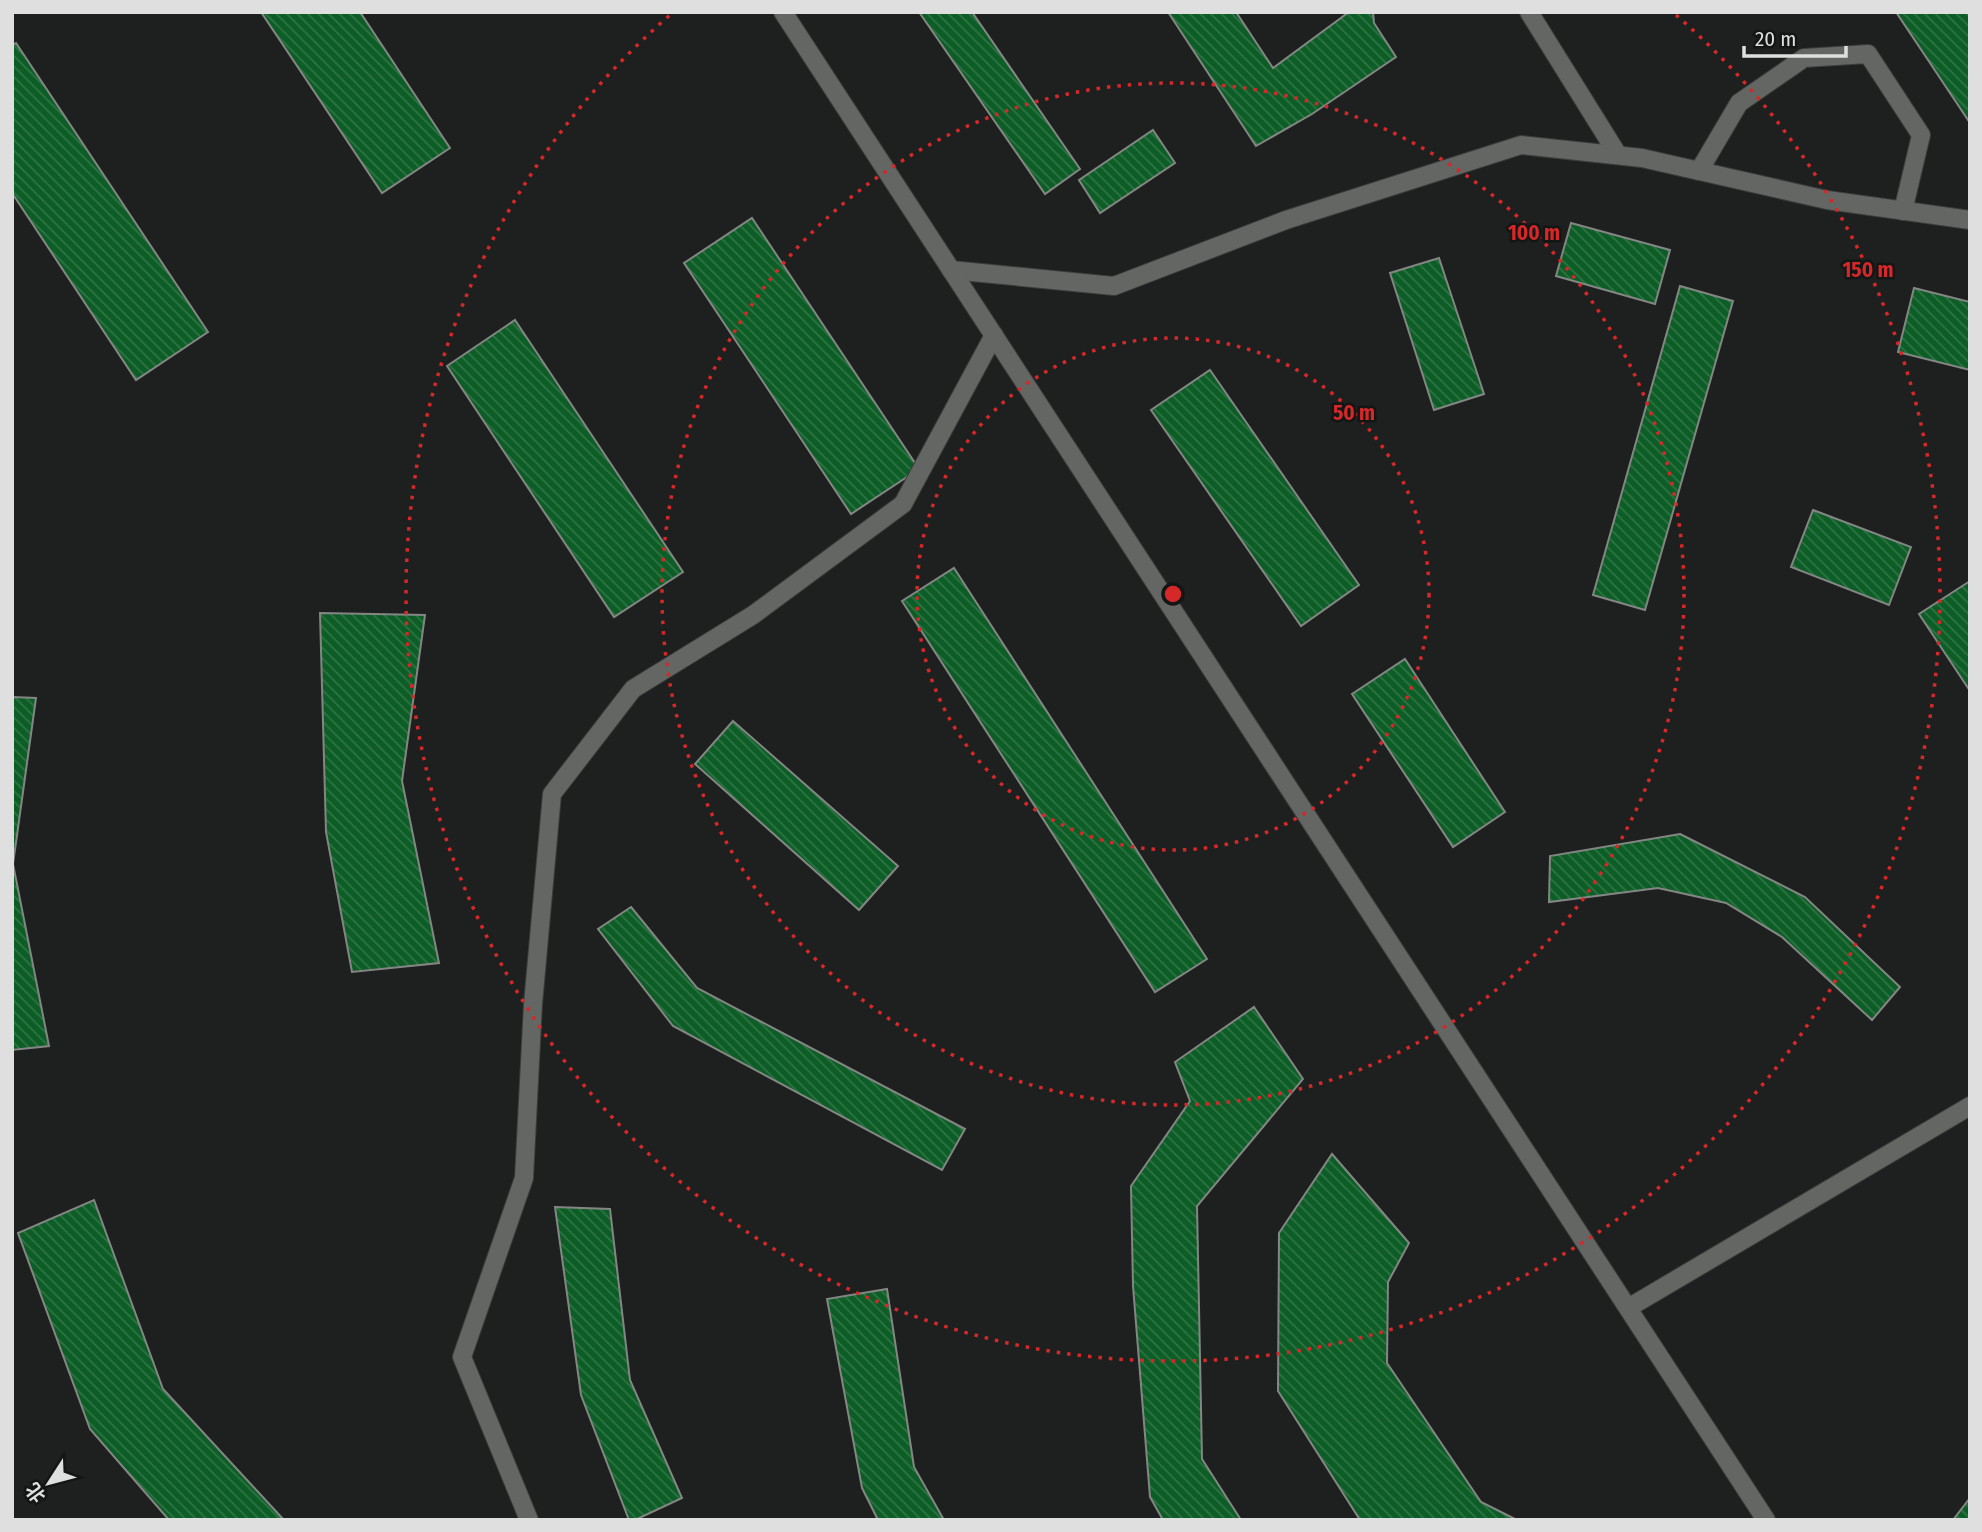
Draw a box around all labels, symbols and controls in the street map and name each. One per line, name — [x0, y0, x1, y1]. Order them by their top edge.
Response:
scale bar — [1744, 14, 1846, 58]
text: 20 m — [1755, 26, 1796, 52]
text: 100 m — [1508, 220, 1560, 246]
text: 150 m — [1842, 257, 1894, 283]
text: 50 m — [1333, 400, 1375, 426]
centre of rings — [1161, 582, 1185, 606]
north arrow — [14, 1448, 84, 1518]
text: 北 — [21, 1478, 51, 1507]

